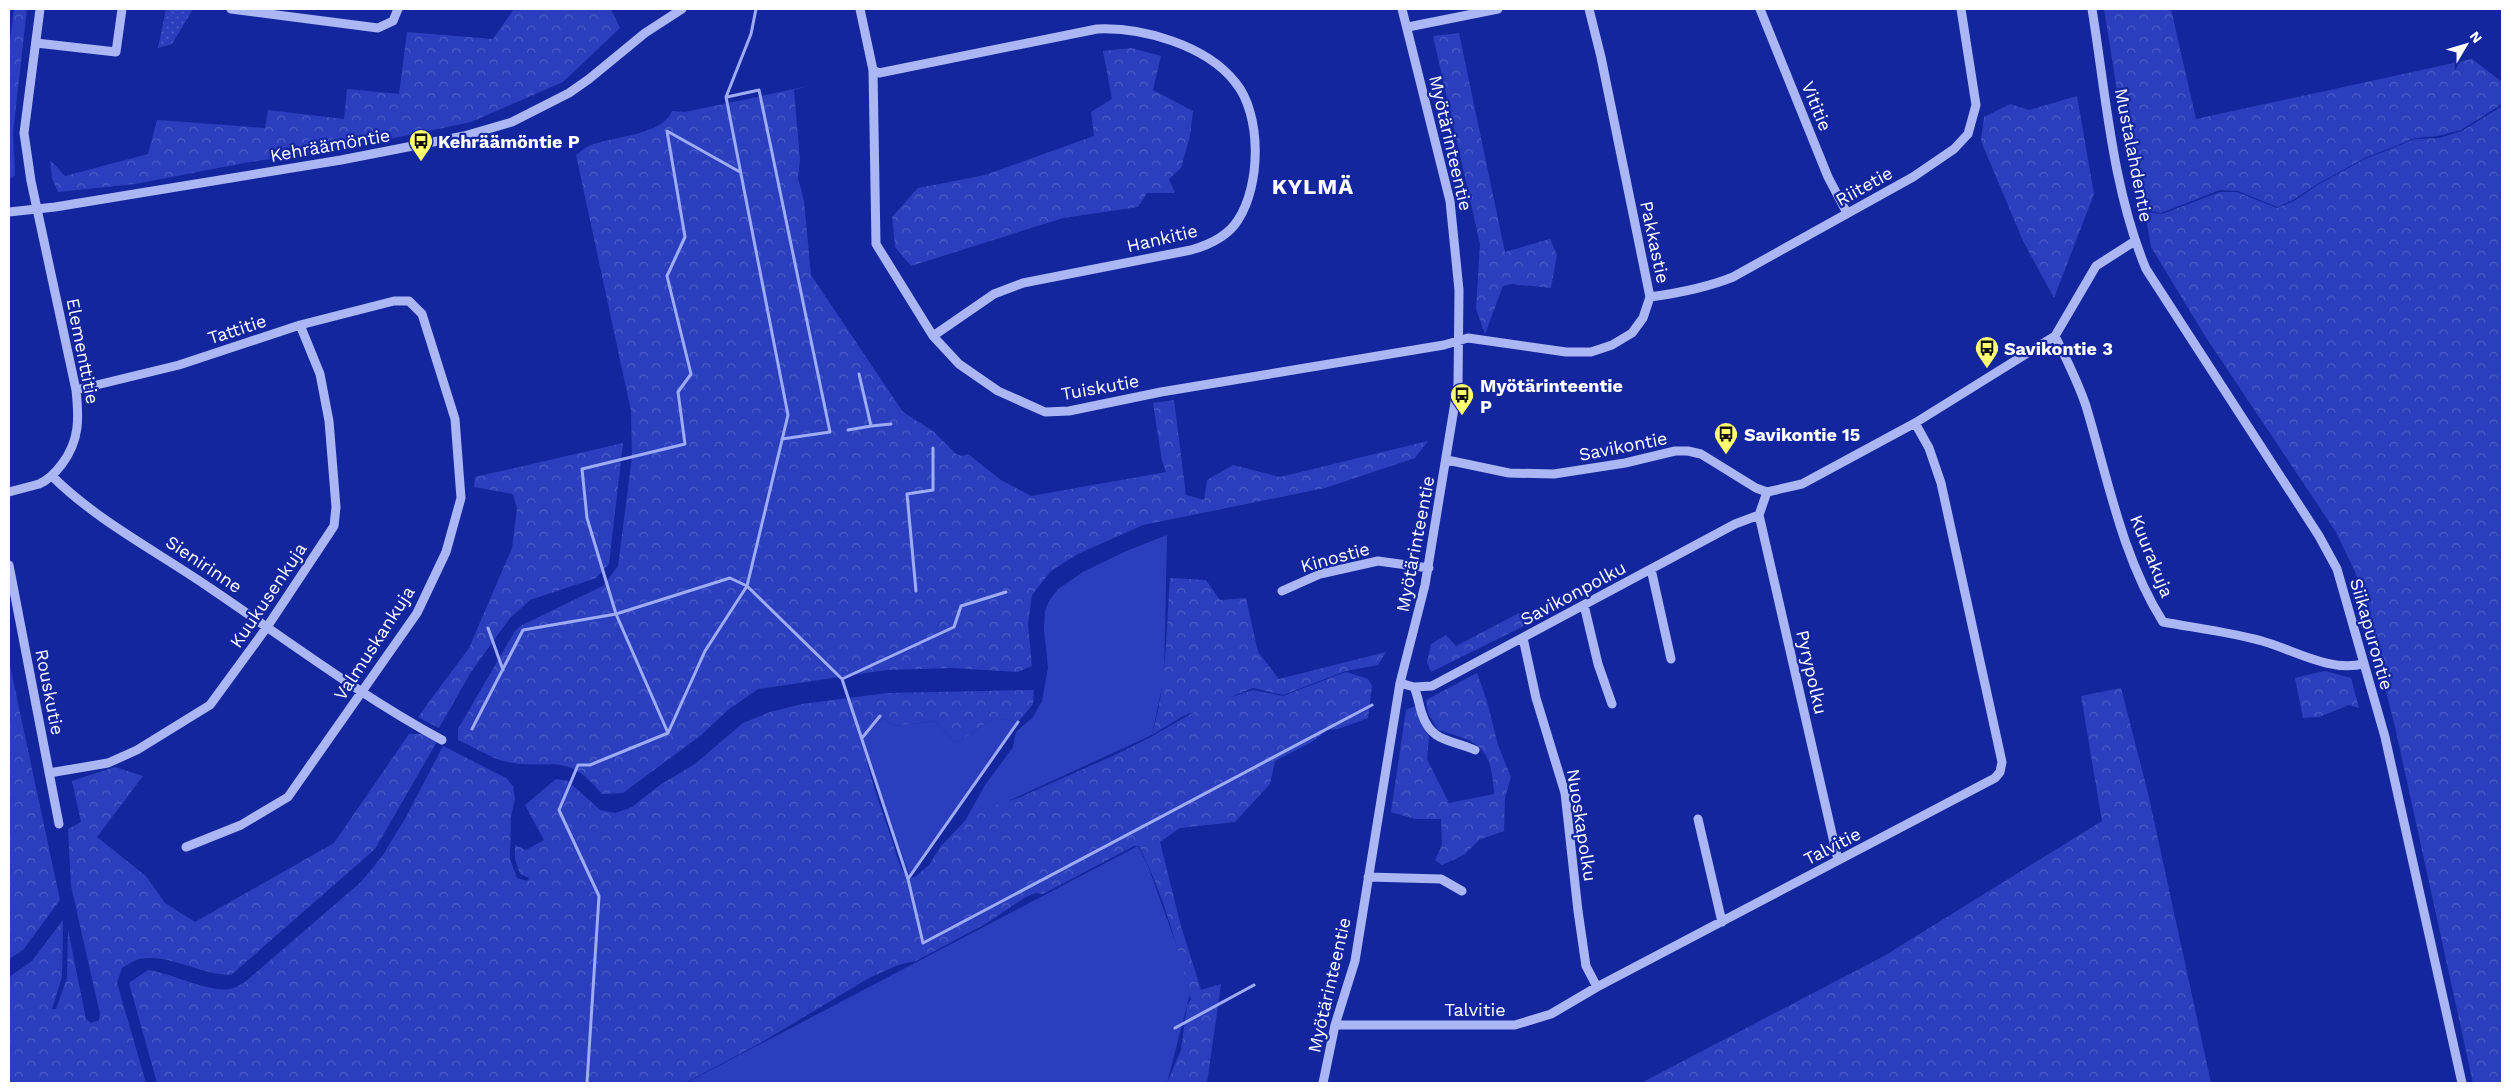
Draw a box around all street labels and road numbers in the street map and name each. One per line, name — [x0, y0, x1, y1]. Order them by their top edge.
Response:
street label: Myötärinteentie — [1425, 73, 1477, 213]
street label: Vititie — [1798, 78, 1836, 134]
street label: Mustalahdentie — [2111, 86, 2157, 224]
street label: Kehräämöntie — [268, 124, 392, 166]
street label: Riitetie — [1832, 162, 1896, 210]
street label: Pakkastie — [1636, 199, 1674, 285]
street label: Hankitie — [1124, 220, 1200, 256]
street label: Elementtitie — [62, 296, 104, 406]
street label: Tattitie — [205, 310, 269, 348]
street label: Tuiskutie — [1059, 370, 1141, 404]
street label: Savikontie — [1577, 427, 1669, 465]
street label: Myötärinteentie — [1392, 474, 1438, 614]
street label: Kuurakuja — [2126, 512, 2178, 600]
street label: Sienirinne — [162, 531, 246, 597]
street label: Kuukusenkuja — [225, 538, 311, 652]
street label: Kinostie — [1298, 538, 1372, 576]
street label: Savikonpolku — [1517, 556, 1629, 630]
street label: Siikapurontie — [2346, 576, 2398, 692]
street label: Valmuskankuja — [329, 582, 419, 704]
street label: Pyrypolku — [1792, 628, 1832, 716]
street label: Rouskutie — [31, 647, 69, 737]
street label: Nuoskapolku — [1563, 767, 1601, 883]
street label: Talvitie — [1800, 823, 1864, 869]
street label: Myötärinteentie — [1303, 915, 1355, 1055]
street label: Talvitie — [1444, 999, 1506, 1020]

